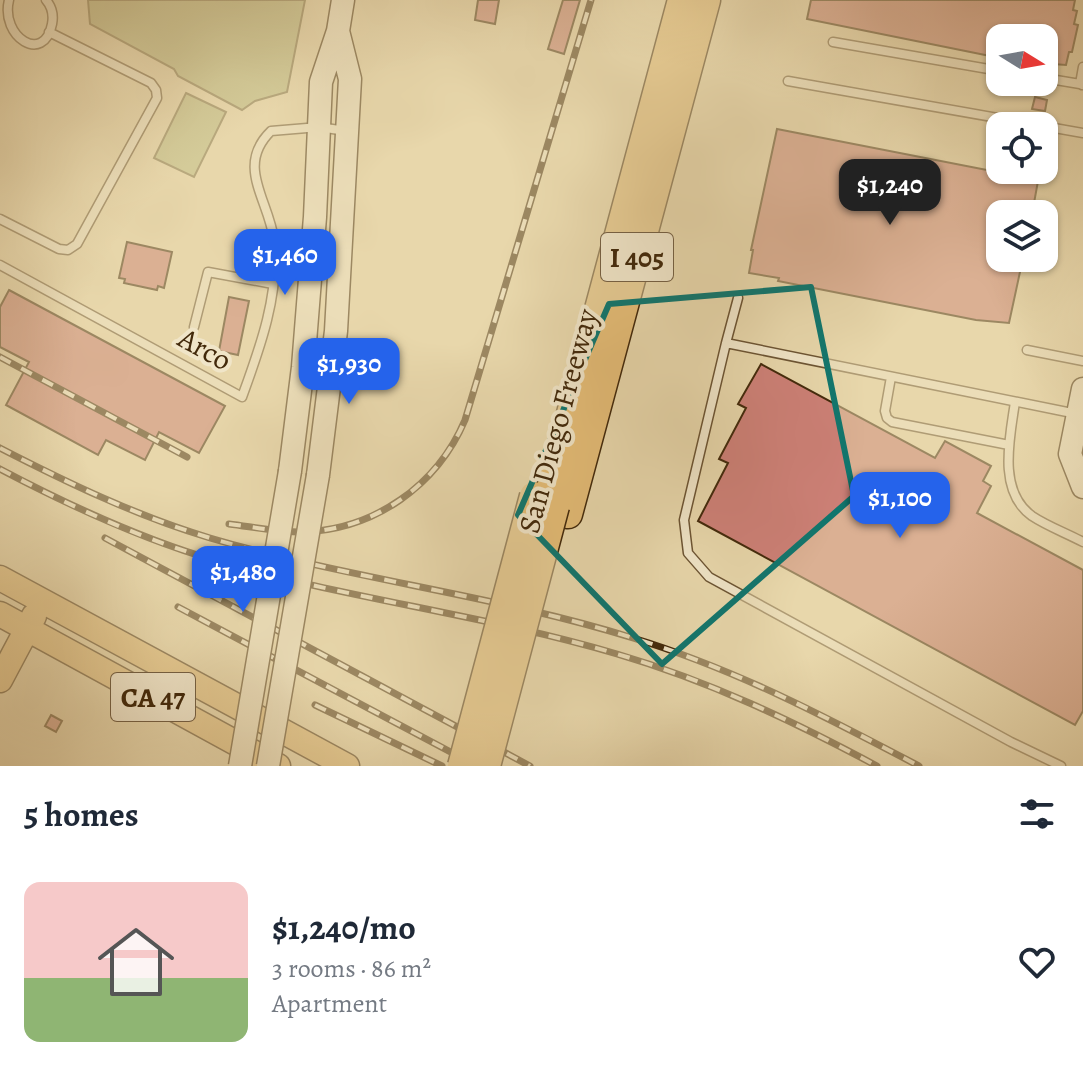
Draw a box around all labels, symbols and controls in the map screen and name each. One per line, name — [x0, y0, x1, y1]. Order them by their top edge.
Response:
north arrow — [986, 24, 1058, 96]
map controls — [986, 24, 1058, 272]
button: locate — [986, 112, 1058, 184]
pin: $1,240 — [825, 159, 955, 227]
text: $1,240 — [857, 167, 923, 202]
button: layers — [986, 200, 1058, 272]
pin: $1,460 — [220, 229, 350, 297]
road number: I 405 — [601, 233, 673, 281]
text: $1,460 — [252, 237, 318, 272]
street label: San Diego Freeway — [509, 304, 607, 538]
street label: Arco — [170, 318, 239, 380]
pin: $1,930 — [284, 338, 414, 406]
text: $1,930 — [317, 346, 381, 381]
pin: $1,100 — [835, 472, 965, 540]
text: $1,100 — [868, 480, 932, 515]
pin: $1,480 — [178, 546, 308, 614]
text: $1,480 — [210, 554, 276, 589]
road number: CA 47 — [111, 673, 195, 721]
text: 5 homes — [24, 791, 139, 838]
icon: filters — [1015, 792, 1059, 836]
text: $1,240/mo — [272, 904, 416, 951]
icon: home — [88, 914, 184, 1010]
icon: heart — [1015, 940, 1059, 984]
text: 3 rooms · 86 m² — [272, 951, 431, 986]
text: Apartment — [272, 986, 387, 1021]

